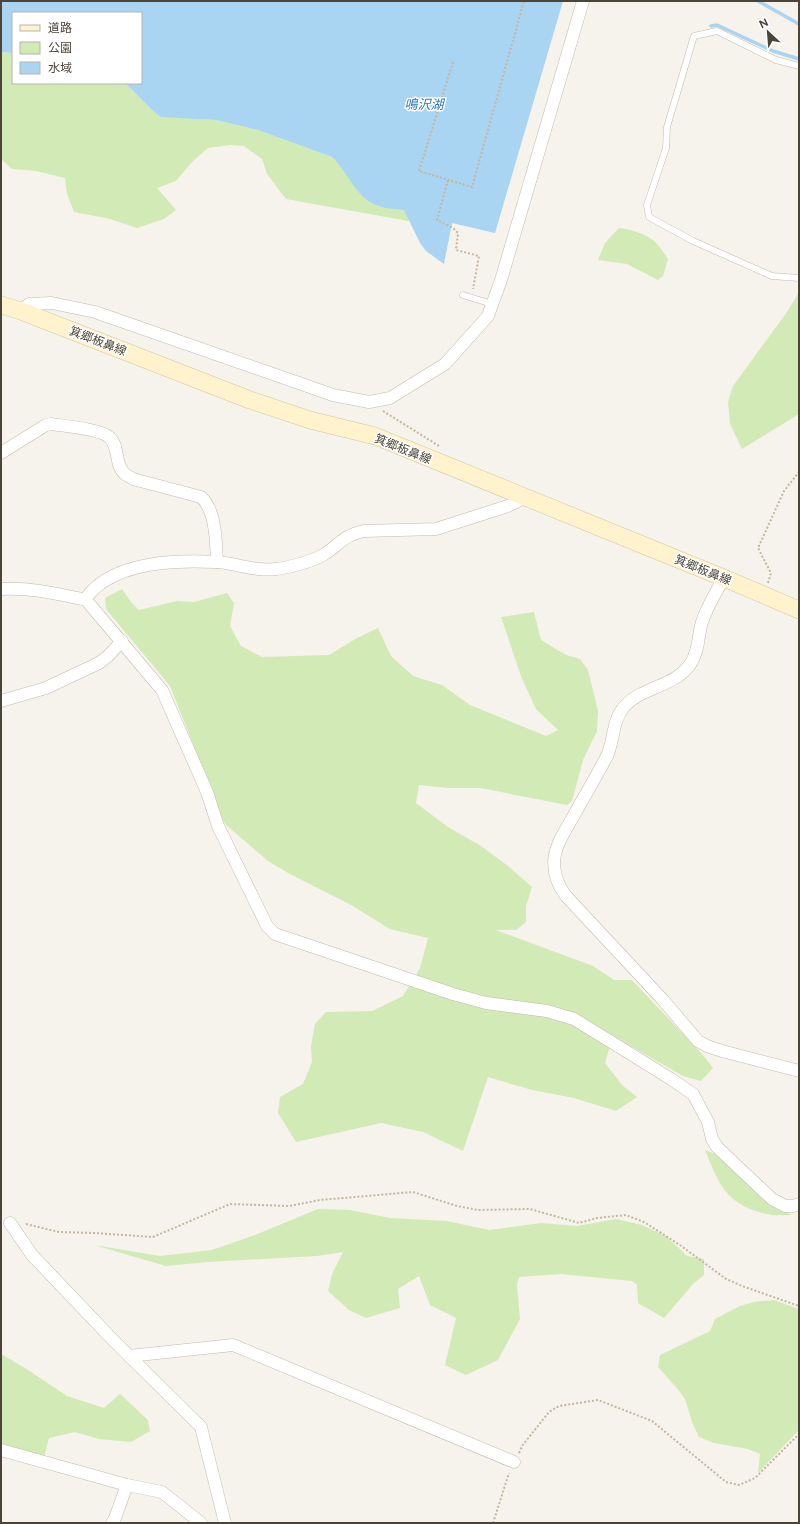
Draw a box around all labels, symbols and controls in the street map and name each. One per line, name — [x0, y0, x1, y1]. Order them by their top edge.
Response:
legend — [12, 12, 142, 84]
north arrow — [748, 12, 788, 52]
text: N — [757, 16, 771, 31]
text: 道路 — [48, 21, 72, 35]
text: 公園 — [48, 41, 72, 55]
text: 水域 — [48, 61, 72, 75]
water label: 鳴沢湖 — [404, 97, 445, 112]
street label: 箕郷板鼻線 — [67, 324, 129, 358]
street label: 箕郷板鼻線 — [373, 431, 433, 467]
street label: 箕郷板鼻線 — [673, 552, 733, 588]

